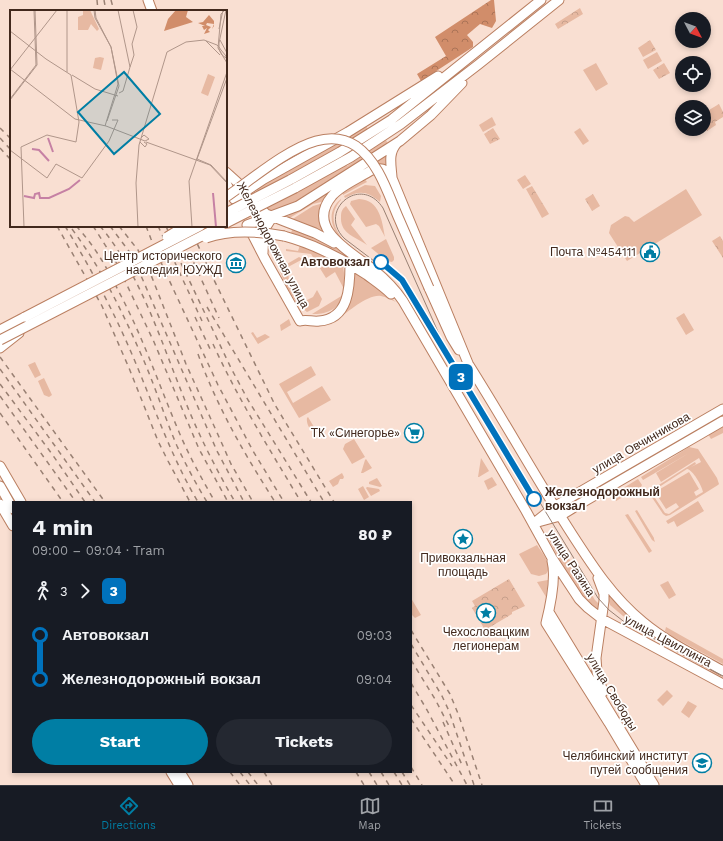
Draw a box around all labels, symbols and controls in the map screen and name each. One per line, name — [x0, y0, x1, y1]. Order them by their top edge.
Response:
inset map — [10, 10, 227, 227]
north arrow — [675, 12, 711, 48]
map controls — [675, 12, 711, 136]
button: locate — [675, 56, 711, 92]
button: layers — [675, 100, 711, 136]
street label: Железнодорожная улица — [234, 179, 312, 311]
public building icon: Почта №454111 — [639, 241, 661, 263]
place label: Почта №454111 — [550, 245, 636, 259]
place label: Центр исторического наследия ЮУЖД — [104, 249, 222, 277]
museum icon: Центр исторического наследия ЮУЖД — [225, 252, 247, 274]
marker: Автовокзал — [373, 254, 389, 270]
place label: Автовокзал — [300, 255, 370, 269]
line badge: 3 — [448, 364, 474, 390]
text: 3 — [457, 369, 465, 385]
street label: улица Овчинникова — [590, 409, 692, 477]
supermarket icon: ТК «Синегорье» — [403, 422, 425, 444]
place label: ТК «Синегорье» — [311, 426, 400, 440]
place label: Железнодорожный вокзал — [544, 485, 660, 513]
marker: Железнодорожный вокзал — [526, 491, 542, 507]
text: 4 min — [32, 515, 93, 540]
text: 80 ₽ — [358, 526, 392, 544]
street label: улица Разина — [544, 527, 598, 599]
place icon: Привокзальная площадь — [452, 528, 474, 550]
text: 09:00 – 09:04 · Tram — [32, 543, 165, 558]
place label: Привокзальная площадь — [420, 551, 506, 579]
icon: walk — [32, 580, 54, 602]
icon: forward — [74, 580, 96, 602]
text: 3 — [110, 583, 118, 599]
text: 3 — [60, 584, 68, 599]
place icon: Чехословацким легионерам — [475, 602, 497, 624]
street label: улица Цвиллинга — [622, 612, 714, 670]
place label: Чехословацким легионерам — [443, 625, 529, 653]
text: Автовокзал — [62, 626, 149, 644]
text: 09:03 — [357, 628, 392, 643]
street label: улица Свободы — [583, 651, 641, 733]
text: Железнодорожный вокзал — [62, 670, 261, 688]
text: 09:04 — [356, 672, 392, 687]
button: Start — [32, 719, 208, 765]
button: Tickets — [216, 719, 392, 765]
place label: Челябинский институт путей сообщения — [563, 749, 688, 777]
school or university icon: Челябинский институт путей сообщения — [691, 752, 713, 774]
tab: Directions — [101, 795, 156, 832]
tab: Map — [358, 795, 381, 832]
tab: Tickets — [583, 795, 622, 832]

